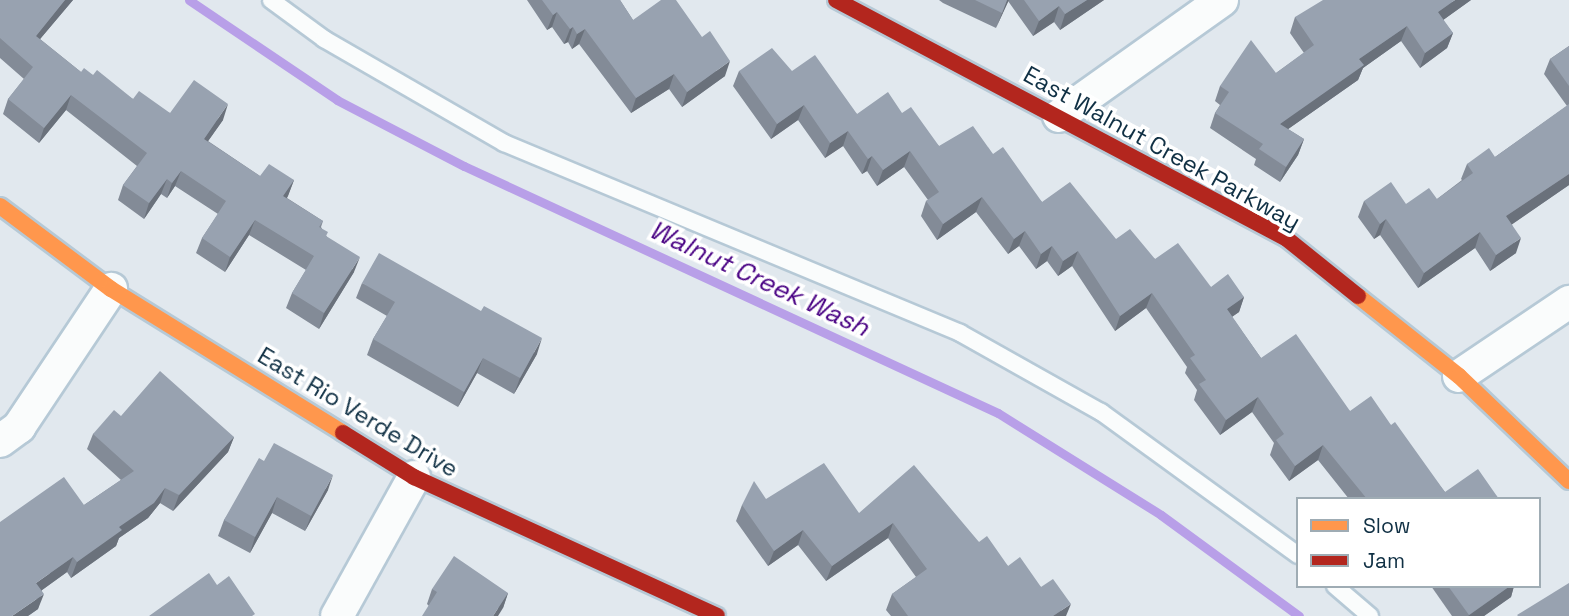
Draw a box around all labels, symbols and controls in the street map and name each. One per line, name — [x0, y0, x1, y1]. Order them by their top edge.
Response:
street label: East Walnut Creek Parkway — [1018, 60, 1306, 236]
water label: Walnut Creek Wash — [644, 214, 874, 344]
street label: East Rio Verde Drive — [252, 341, 464, 483]
legend — [1296, 497, 1541, 588]
text: Slow — [1363, 512, 1411, 539]
text: Jam — [1363, 547, 1405, 574]

